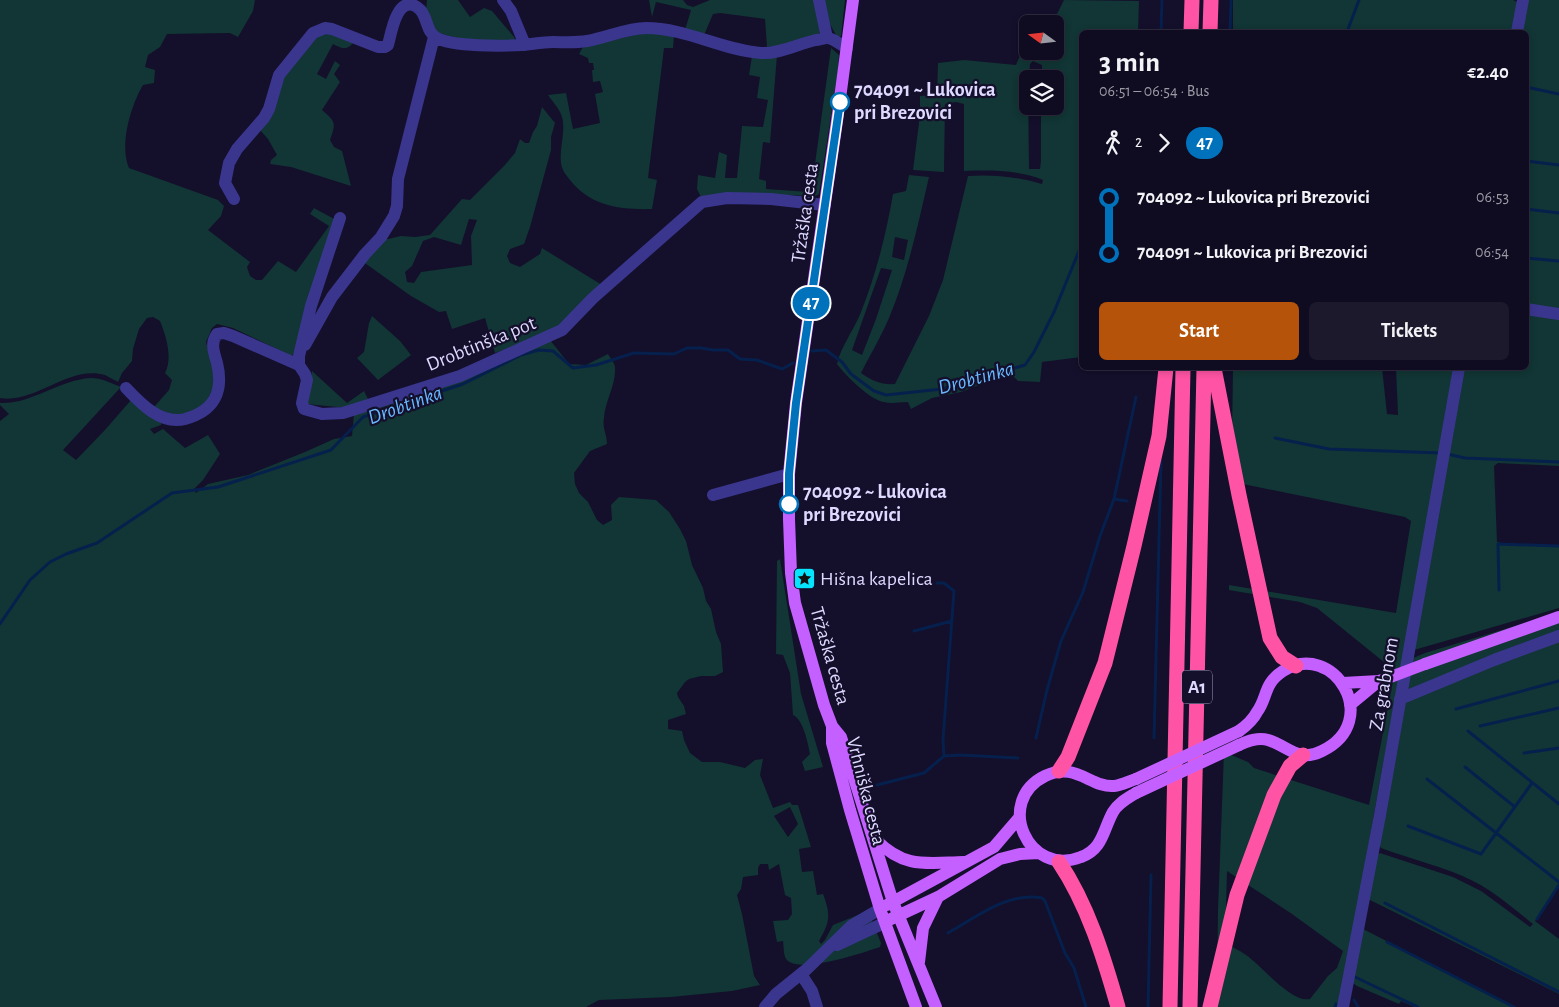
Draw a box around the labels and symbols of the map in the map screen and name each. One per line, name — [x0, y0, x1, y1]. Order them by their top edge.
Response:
north arrow — [1019, 15, 1064, 60]
place label: 704091 ~ Lukovica pri Brezovici — [854, 80, 996, 123]
marker: 704091 ~ Lukovica pri Brezovici — [830, 92, 850, 112]
street label: Tržaška cesta — [788, 162, 822, 264]
line badge: 47 — [788, 287, 834, 319]
street label: Drobtinška pot — [423, 313, 539, 375]
water label: Drobtinka — [936, 358, 1016, 398]
water label: Drobtinka — [365, 382, 445, 428]
place label: 704092 ~ Lukovica pri Brezovici — [803, 482, 947, 525]
marker: 704092 ~ Lukovica pri Brezovici — [779, 494, 799, 514]
place icon: Hišna kapelica — [792, 567, 816, 591]
place label: Hišna kapelica — [820, 569, 933, 589]
street label: Tržaška cesta — [806, 605, 854, 707]
street label: Za grabnom — [1366, 636, 1402, 732]
road number: A1 — [1182, 670, 1212, 704]
street label: Vrhniška cesta — [843, 735, 889, 847]

